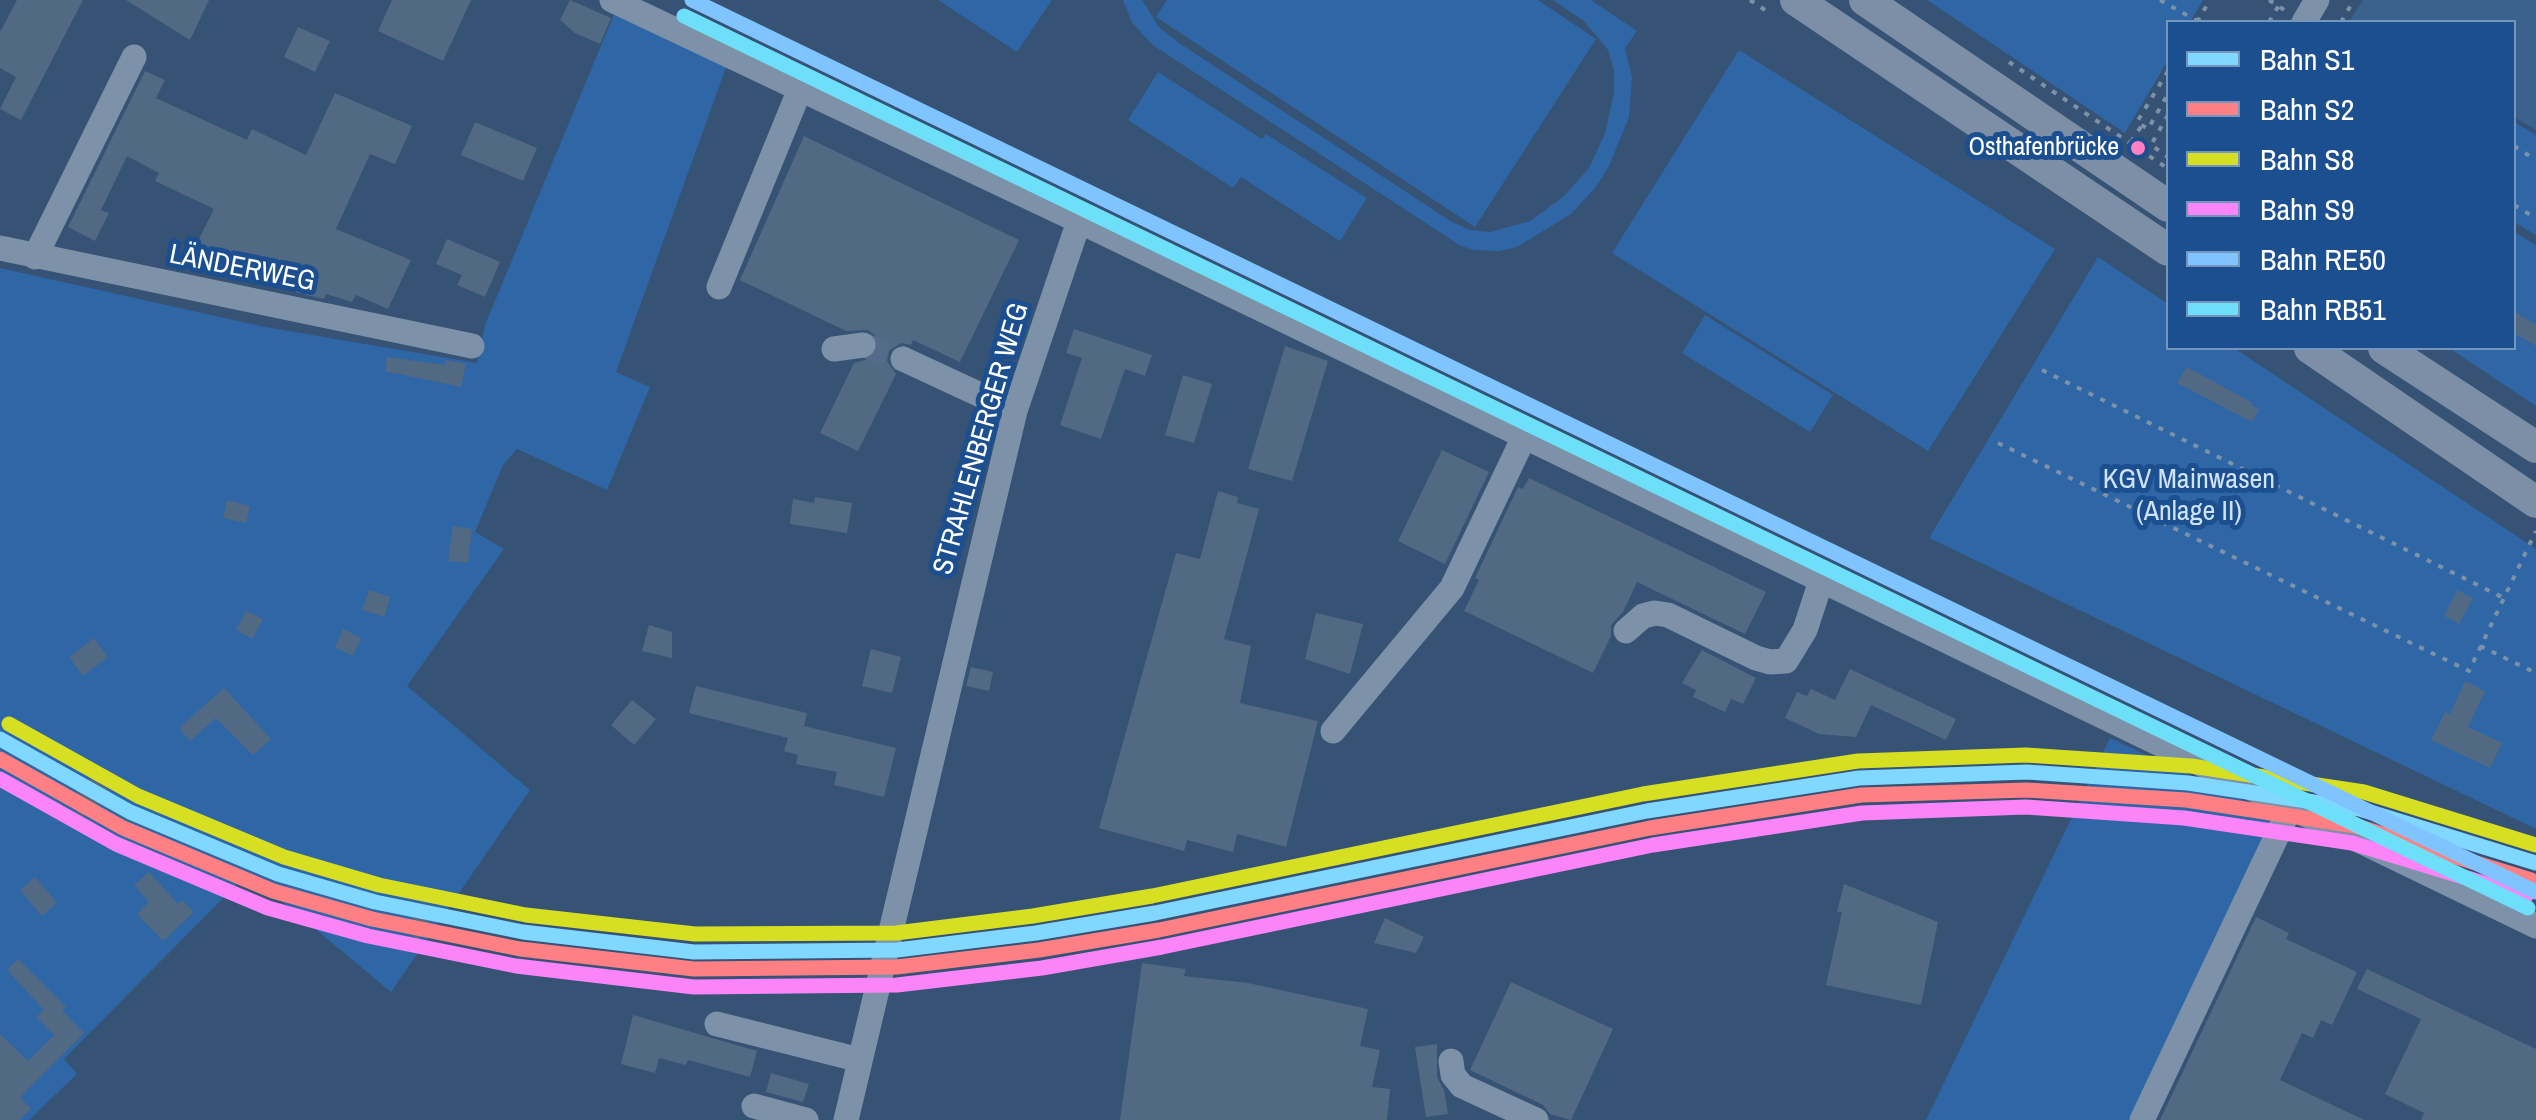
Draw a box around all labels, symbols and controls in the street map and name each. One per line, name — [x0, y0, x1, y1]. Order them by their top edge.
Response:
legend — [2166, 20, 2516, 350]
text: Bahn S1 — [2260, 39, 2354, 79]
text: Bahn S2 — [2260, 89, 2354, 129]
place label: Osthafenbrücke — [1968, 132, 2119, 164]
marker: Osthafenbrücke — [2128, 138, 2148, 158]
text: Bahn S8 — [2260, 139, 2354, 179]
text: Bahn S9 — [2260, 189, 2354, 229]
street label: LÄNDERWEG — [166, 238, 318, 300]
text: Bahn RE50 — [2260, 239, 2386, 279]
text: Bahn RB51 — [2260, 289, 2386, 329]
street label: STRAHLENBERGER WEG — [927, 299, 1037, 579]
park label: KGV Mainwasen (Anlage II) — [2103, 463, 2275, 529]

